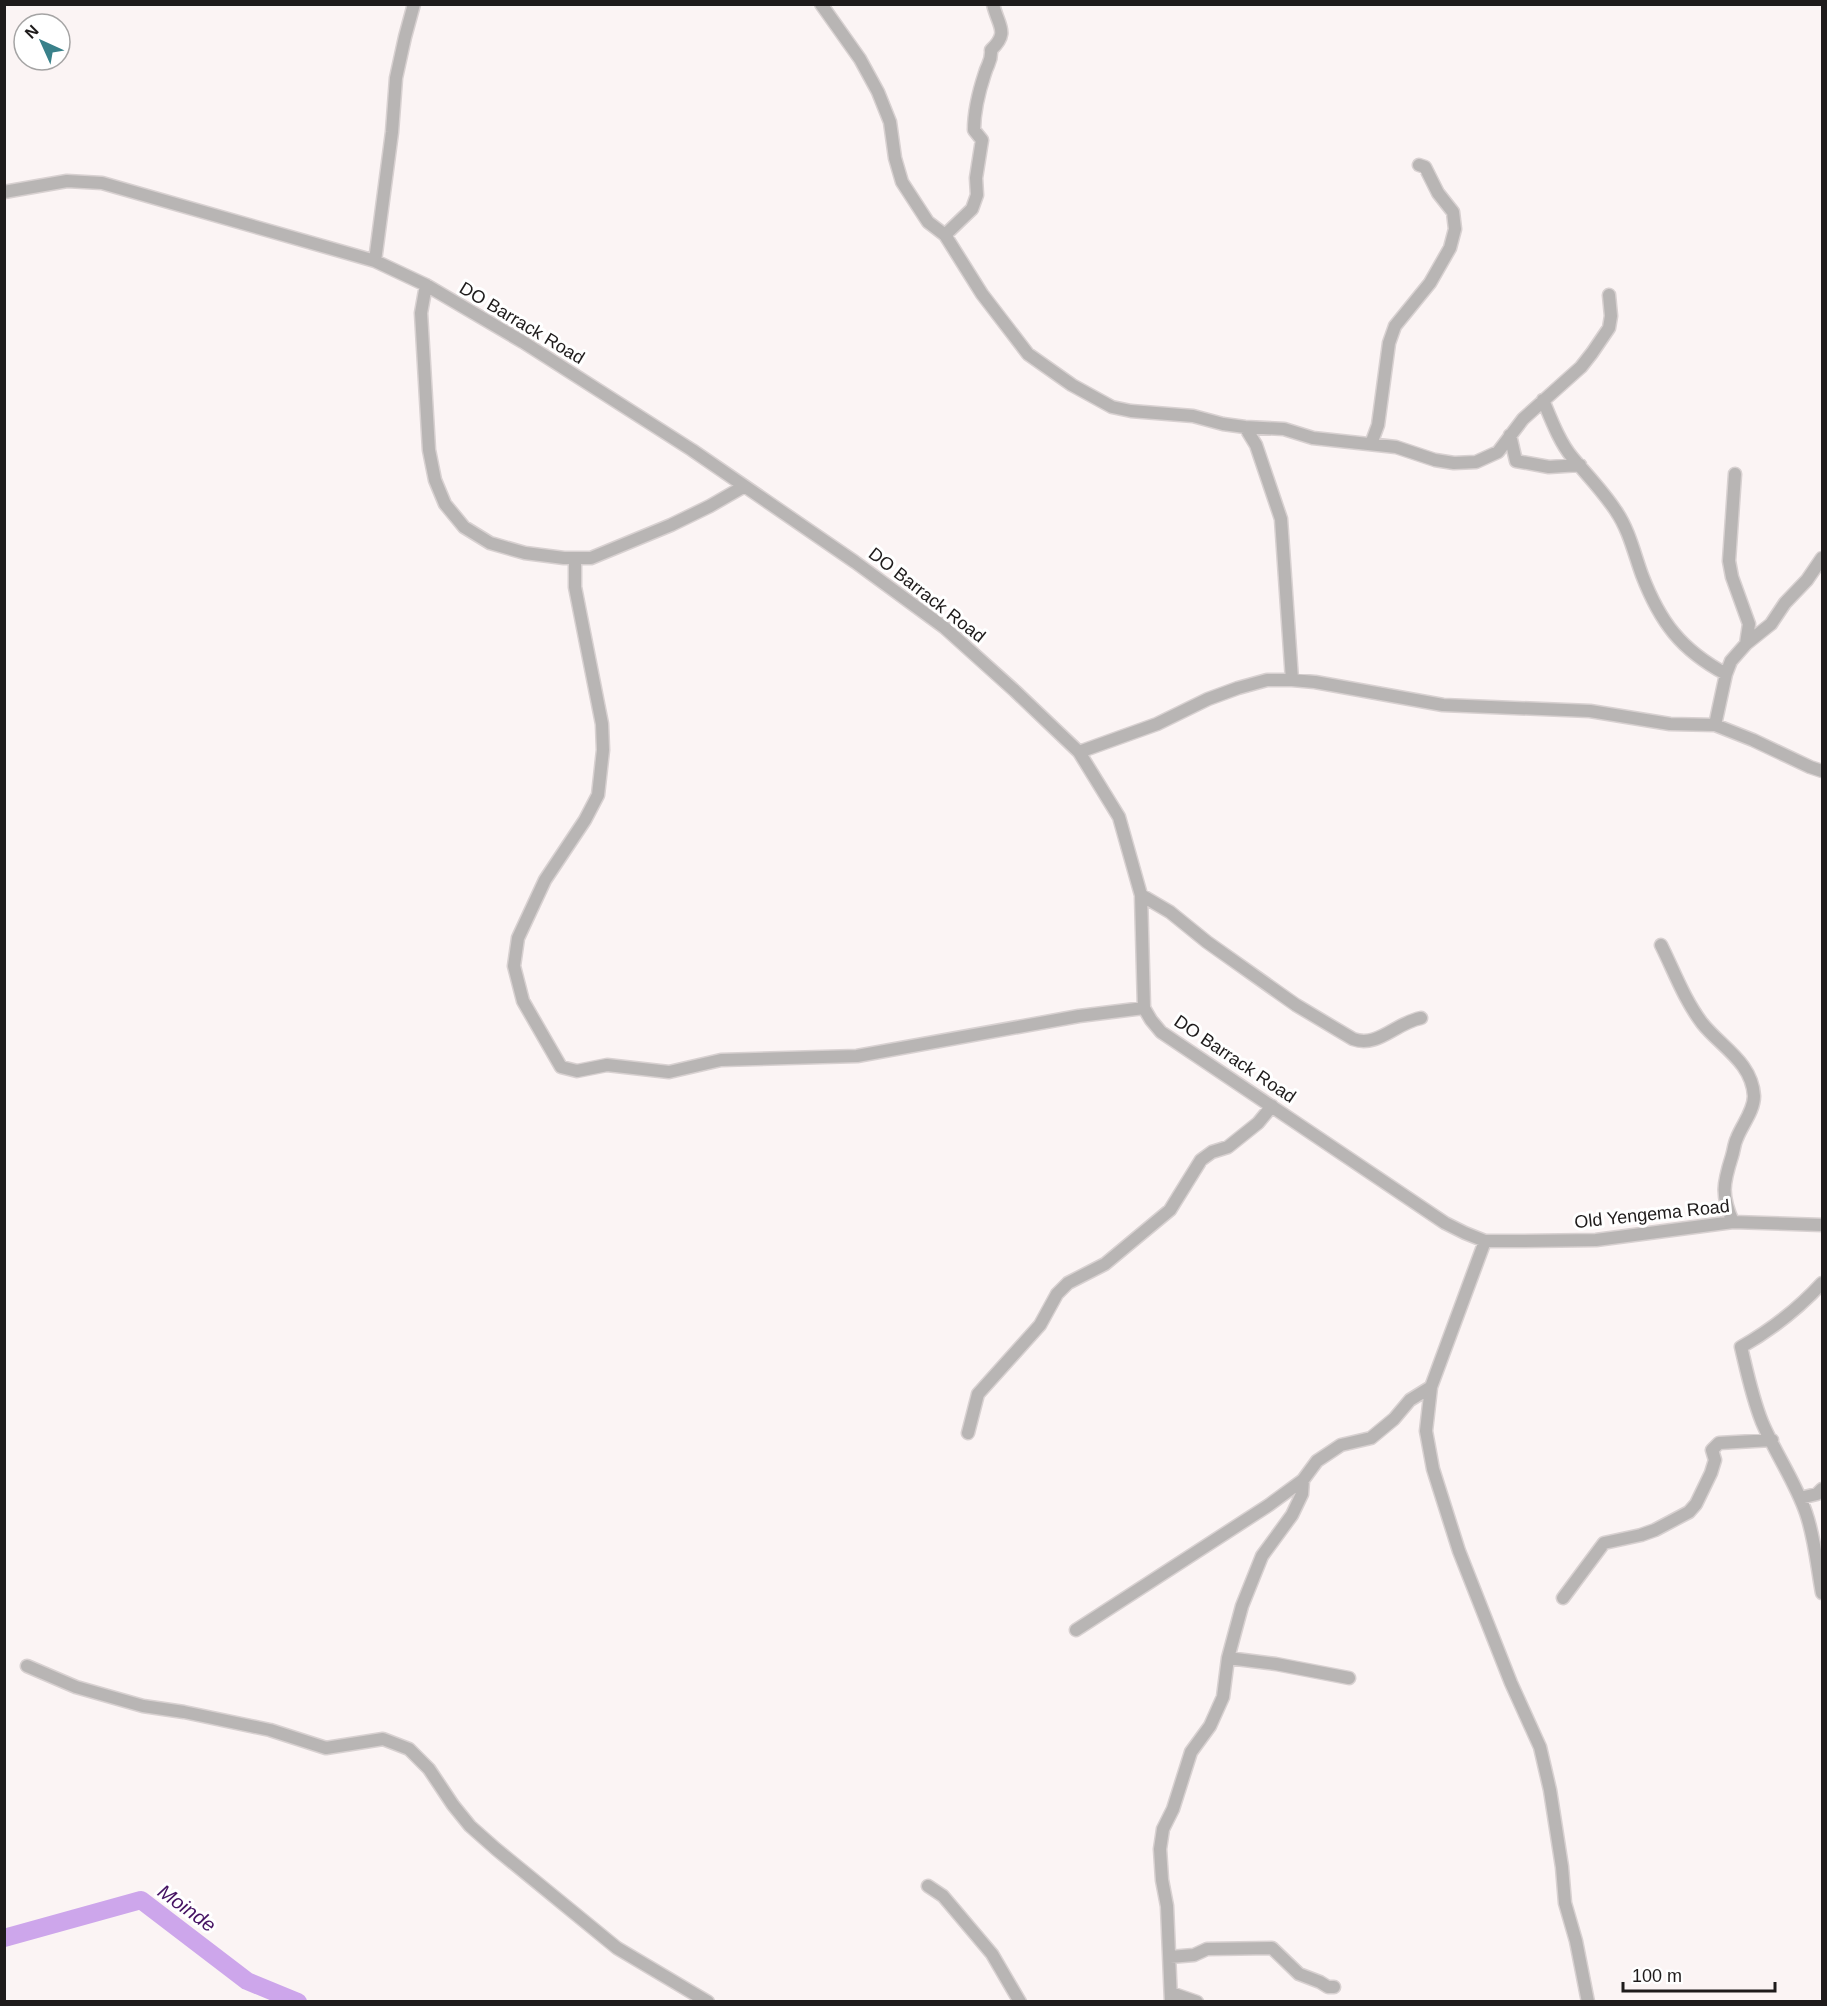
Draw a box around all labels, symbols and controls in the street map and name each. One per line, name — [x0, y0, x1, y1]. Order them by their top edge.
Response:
north arrow — [12, 12, 72, 72]
text: N — [22, 22, 42, 42]
street label: DO Barrack Road — [456, 278, 588, 368]
street label: DO Barrack Road — [865, 543, 989, 647]
street label: DO Barrack Road — [1171, 1011, 1299, 1107]
street label: Old Yengema Road — [1573, 1196, 1731, 1232]
water label: Moinde — [154, 1880, 220, 1936]
scale bar — [1623, 1955, 1774, 1993]
text: 100 m — [1632, 1966, 1682, 1986]

